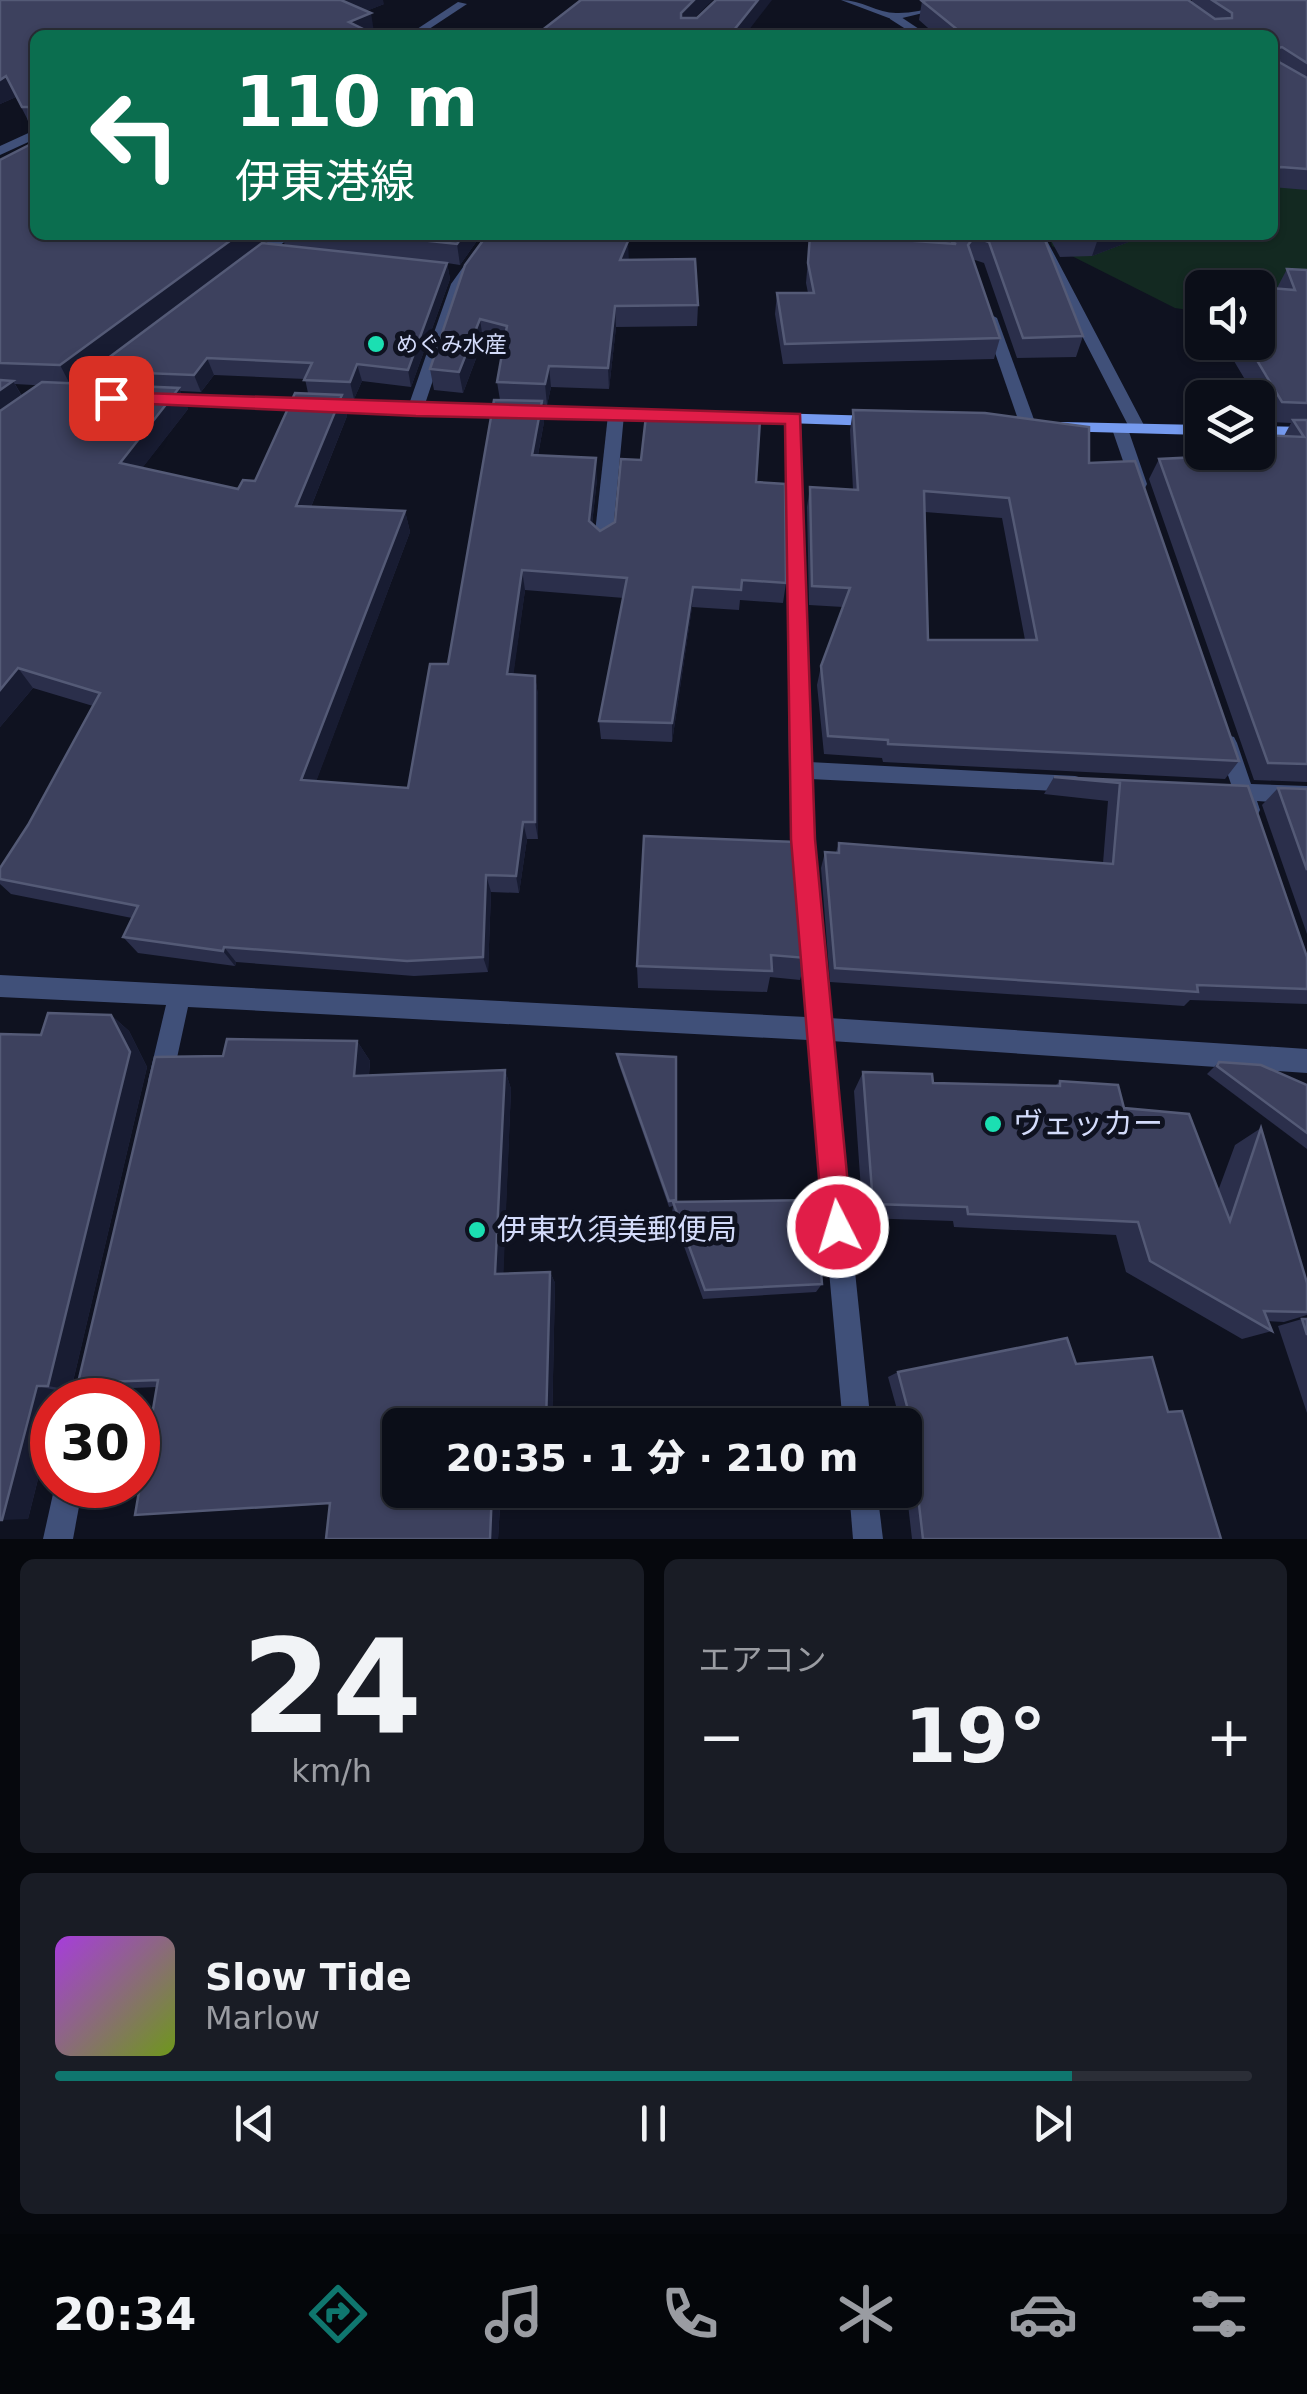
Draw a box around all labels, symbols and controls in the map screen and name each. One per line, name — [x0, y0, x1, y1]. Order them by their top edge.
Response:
text: 110 m — [235, 61, 478, 143]
icon: left — [70, 70, 200, 200]
text: 伊東港線 — [235, 155, 415, 208]
map controls — [1185, 270, 1275, 470]
button: sound — [1185, 270, 1275, 360]
place label: めぐみ水産 — [396, 332, 507, 357]
marker: めぐみ水産 — [365, 333, 387, 355]
pin — [69, 356, 154, 441]
icon: arrive — [84, 371, 139, 426]
button: layers — [1185, 380, 1275, 470]
place label: ヴェッカー — [1013, 1106, 1163, 1141]
marker: ヴェッカー — [982, 1113, 1004, 1135]
position arrow — [786, 1175, 890, 1279]
place label: 伊東玖須美郵便局 — [497, 1212, 737, 1247]
marker: 伊東玖須美郵便局 — [466, 1219, 488, 1241]
speed limit sign: 30 — [30, 1378, 160, 1508]
text: 20:35 · 1 分 · 210 m — [446, 1436, 858, 1480]
text: 24 — [241, 1611, 422, 1763]
text: エアコン — [699, 1641, 827, 1679]
text: 19° — [904, 1692, 1046, 1780]
text: − — [699, 1705, 745, 1769]
text: + — [1206, 1705, 1252, 1769]
text: km/h — [291, 1752, 372, 1790]
text: Slow Tide — [205, 1955, 412, 1999]
text: Marlow — [205, 1999, 320, 2037]
icon: previous — [227, 2096, 282, 2151]
icon: pause — [626, 2096, 681, 2151]
icon: next — [1025, 2096, 1080, 2151]
icon: directions — [303, 2279, 373, 2349]
icon: music — [479, 2279, 549, 2349]
icon: phone — [655, 2279, 725, 2349]
icon: climate — [831, 2279, 901, 2349]
icon: car — [1008, 2279, 1078, 2349]
icon: filters — [1184, 2279, 1254, 2349]
text: 20:34 — [53, 2288, 196, 2341]

